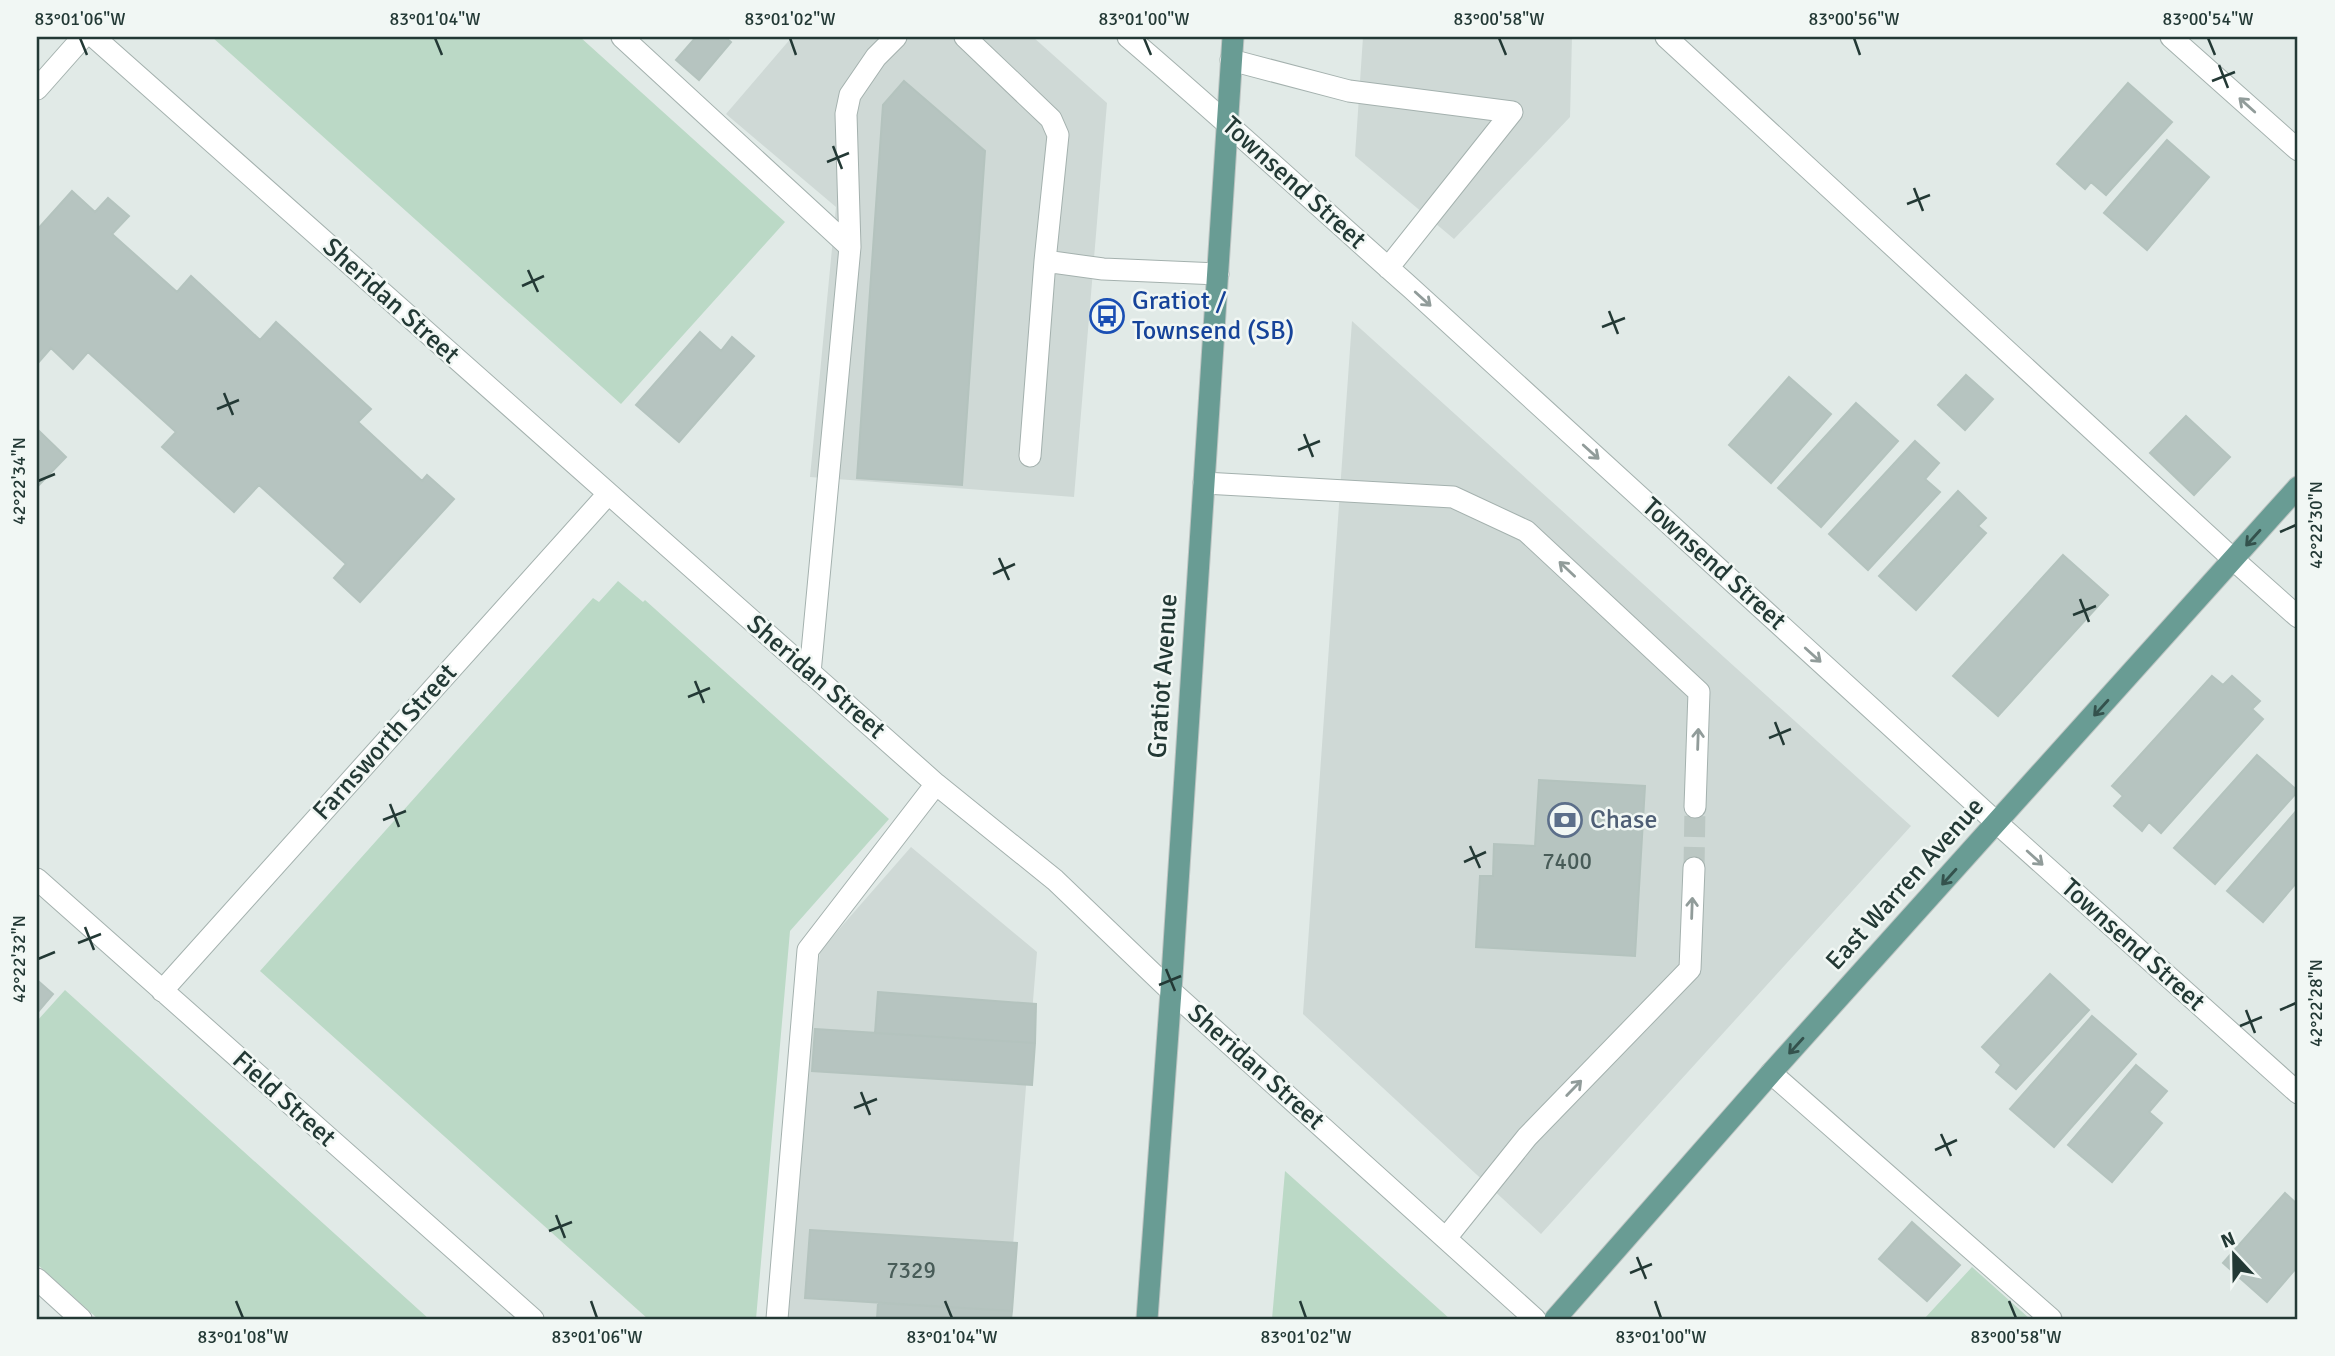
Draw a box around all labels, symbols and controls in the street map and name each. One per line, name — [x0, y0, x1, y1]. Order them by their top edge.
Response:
text: 83°01'06"W — [35, 8, 125, 30]
text: 83°01'04"W — [390, 8, 480, 30]
text: 83°01'02"W — [745, 8, 835, 30]
text: 83°01'00"W — [1099, 8, 1189, 30]
text: 83°00'58"W — [1454, 8, 1544, 30]
text: 83°00'56"W — [1809, 8, 1899, 30]
text: 83°00'54"W — [2163, 8, 2253, 30]
one-way arrow — [2238, 97, 2256, 113]
street label: Townsend Street — [1215, 110, 1373, 256]
street label: Sheridan Street — [316, 231, 466, 371]
place label: Gratiot / Townsend (SB) — [1132, 285, 1294, 347]
one-way arrow — [1414, 290, 1431, 307]
bus stop icon: Gratiot / Townsend (SB) — [1088, 297, 1126, 335]
text: 42°22'34"N — [8, 437, 30, 525]
one-way arrow — [1582, 444, 1600, 460]
text: 42°22'30"N — [2305, 481, 2327, 569]
street label: Townsend Street — [1635, 491, 1793, 637]
one-way arrow — [2245, 529, 2261, 547]
one-way arrow — [1559, 560, 1576, 577]
street label: Gratiot Avenue — [1141, 593, 1185, 759]
street label: Sheridan Street — [740, 608, 892, 746]
one-way arrow — [1804, 646, 1821, 663]
street label: Farnsworth Street — [306, 657, 464, 827]
one-way arrow — [2093, 699, 2109, 717]
one-way arrow — [1691, 727, 1704, 750]
street label: East Warren Avenue — [1819, 791, 1991, 977]
bank icon: Chase — [1546, 801, 1584, 839]
place label: Chase — [1590, 804, 1657, 836]
house number: 7400 — [1542, 847, 1592, 876]
one-way arrow — [2026, 849, 2044, 865]
one-way arrow — [1941, 868, 1957, 886]
street label: Townsend Street — [2054, 872, 2212, 1018]
one-way arrow — [1686, 896, 1699, 919]
text: 42°22'32"N — [8, 915, 30, 1003]
text: 42°22'28"N — [2305, 959, 2327, 1047]
street label: Sheridan Street — [1181, 997, 1331, 1137]
one-way arrow — [1788, 1036, 1804, 1054]
street label: Field Street — [226, 1044, 342, 1154]
one-way arrow — [1566, 1080, 1583, 1097]
north arrow — [2198, 1220, 2268, 1290]
text: N — [2217, 1227, 2239, 1254]
house number: 7329 — [886, 1256, 936, 1285]
text: 83°01'08"W — [198, 1326, 288, 1348]
text: 83°01'06"W — [552, 1326, 642, 1348]
text: 83°01'04"W — [907, 1326, 997, 1348]
text: 83°01'02"W — [1261, 1326, 1351, 1348]
text: 83°01'00"W — [1616, 1326, 1706, 1348]
text: 83°00'58"W — [1971, 1326, 2061, 1348]

